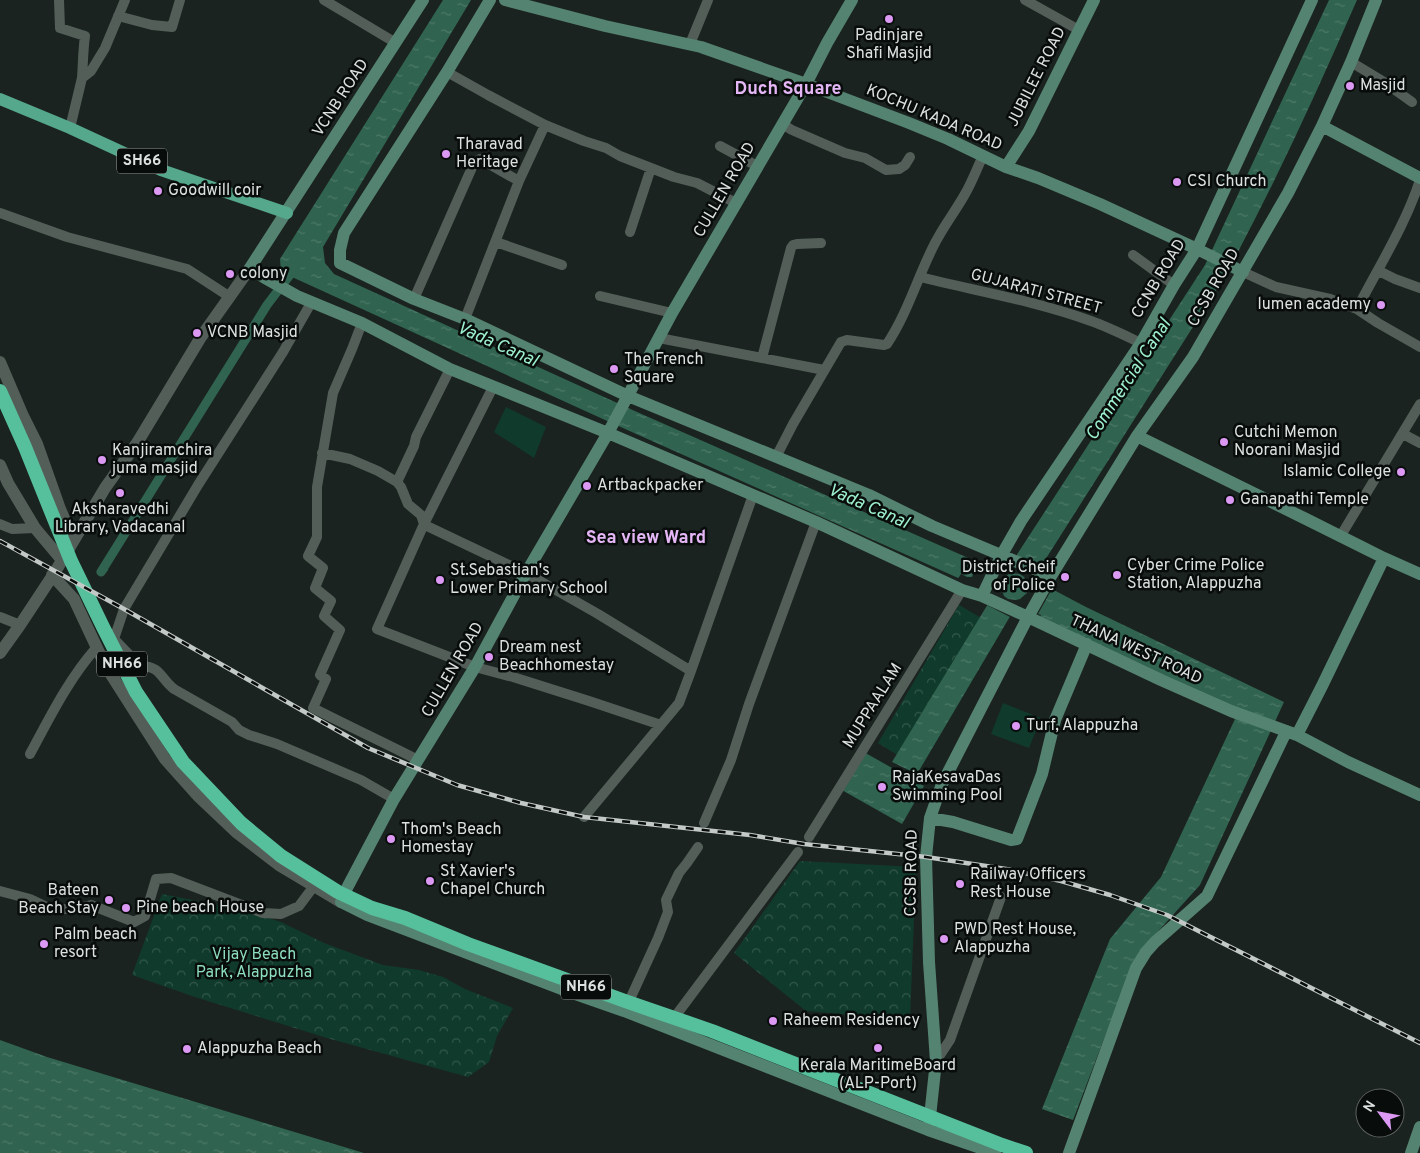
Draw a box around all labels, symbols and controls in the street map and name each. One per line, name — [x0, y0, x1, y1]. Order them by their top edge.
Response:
marker: Padinjare Shafi Masjid — [883, 13, 895, 25]
street label: JUBILEE ROAD — [1003, 24, 1071, 130]
place label: Padinjare Shafi Masjid — [846, 26, 932, 64]
street label: VCNB ROAD — [309, 55, 373, 141]
place label: Masjid — [1360, 76, 1405, 96]
district label: Duch Square — [734, 78, 842, 101]
street label: KOCHU KADA ROAD — [863, 80, 1005, 156]
marker: Masjid — [1344, 80, 1356, 92]
place label: Tharavad Heritage — [456, 135, 523, 173]
street label: CULLEN ROAD — [690, 139, 760, 241]
road number: SH66 — [117, 148, 167, 174]
marker: Tharavad Heritage — [440, 148, 452, 160]
place label: CSI Church — [1187, 172, 1266, 192]
marker: CSI Church — [1171, 176, 1183, 188]
place label: Goodwill coir — [168, 181, 261, 201]
marker: Goodwill coir — [152, 185, 164, 197]
street label: CCNB ROAD — [1128, 236, 1190, 322]
street label: CCSB ROAD — [1183, 245, 1245, 331]
place label: colony — [240, 264, 288, 284]
street label: GUJARATI STREET — [968, 265, 1104, 319]
marker: colony — [224, 268, 236, 280]
place label: lumen academy — [1257, 295, 1371, 315]
marker: lumen academy — [1375, 299, 1387, 311]
water label: Commercial Canal — [1081, 314, 1178, 445]
water label: Vada Canal — [453, 317, 542, 374]
place label: VCNB Masjid — [207, 323, 298, 343]
marker: VCNB Masjid — [191, 327, 203, 339]
place label: The French Square — [624, 350, 704, 388]
marker: The French Square — [608, 363, 620, 375]
place label: Cutchi Memon Noorani Masjid — [1234, 423, 1340, 461]
marker: Cutchi Memon Noorani Masjid — [1218, 436, 1230, 448]
place label: Kanjiramchira juma masjid — [111, 441, 212, 479]
marker: Kanjiramchira juma masjid — [96, 454, 108, 466]
place label: Islamic College — [1283, 462, 1391, 482]
marker: Islamic College — [1395, 466, 1407, 478]
place label: Artbackpacker — [597, 476, 703, 496]
water label: Vada Canal — [824, 479, 913, 536]
marker: Artbackpacker — [581, 480, 593, 492]
marker: Aksharavedhi Library, Vadacanal — [114, 487, 126, 499]
place label: Ganapathi Temple — [1240, 490, 1369, 510]
marker: Ganapathi Temple — [1224, 494, 1236, 506]
place label: Aksharavedhi Library, Vadacanal — [55, 500, 185, 538]
district label: Sea view Ward — [586, 527, 706, 550]
place label: Cyber Crime Police Station, Alappuzha — [1127, 556, 1264, 594]
place label: District Cheif of Police — [962, 558, 1056, 596]
place label: St.Sebastian's Lower Primary School — [450, 561, 608, 599]
marker: Cyber Crime Police Station, Alappuzha — [1111, 569, 1123, 581]
marker: District Cheif of Police — [1059, 571, 1071, 583]
marker: St.Sebastian's Lower Primary School — [434, 574, 446, 586]
street label: THANA WEST ROAD — [1067, 611, 1205, 689]
street label: CULLEN ROAD — [418, 619, 488, 721]
place label: Dream nest Beachhomestay — [499, 638, 614, 676]
marker: Dream nest Beachhomestay — [483, 651, 495, 663]
road number: NH66 — [97, 652, 147, 676]
street label: MUPPAALAM — [839, 660, 907, 752]
place label: Turf, Alappuzha — [1026, 716, 1138, 736]
marker: Turf, Alappuzha — [1010, 720, 1022, 732]
place label: RajaKesavaDas Swimming Pool — [892, 768, 1002, 806]
marker: RajaKesavaDas Swimming Pool — [876, 781, 888, 793]
place label: Thom's Beach Homestay — [401, 820, 502, 858]
street label: CCSB ROAD — [901, 829, 923, 917]
marker: Thom's Beach Homestay — [385, 833, 397, 845]
place label: St Xavier's Chapel Church — [440, 862, 545, 900]
place label: Railway Officers Rest House — [970, 865, 1086, 903]
marker: St Xavier's Chapel Church — [424, 875, 436, 887]
marker: Railway Officers Rest House — [954, 878, 966, 890]
place label: Bateen Beach Stay — [18, 881, 99, 919]
marker: Bateen Beach Stay — [103, 894, 115, 906]
place label: Pine beach House — [136, 898, 264, 918]
marker: Pine beach House — [120, 902, 132, 914]
place label: PWD Rest House, Alappuzha — [954, 920, 1076, 958]
place label: Palm beach resort — [54, 925, 137, 963]
marker: PWD Rest House, Alappuzha — [938, 933, 950, 945]
marker: Palm beach resort — [38, 938, 50, 950]
park label: Vijay Beach Park, Alappuzha — [196, 945, 312, 983]
road number: NH66 — [561, 974, 611, 1000]
place label: Raheem Residency — [783, 1011, 920, 1031]
marker: Raheem Residency — [767, 1015, 779, 1027]
place label: Alappuzha Beach — [197, 1039, 322, 1059]
marker: Kerala MaritimeBoard (ALP-Port) — [872, 1042, 884, 1054]
marker: Alappuzha Beach — [181, 1043, 193, 1055]
place label: Kerala MaritimeBoard (ALP-Port) — [800, 1056, 956, 1094]
north arrow — [1355, 1088, 1405, 1138]
text: N — [1360, 1098, 1380, 1116]

